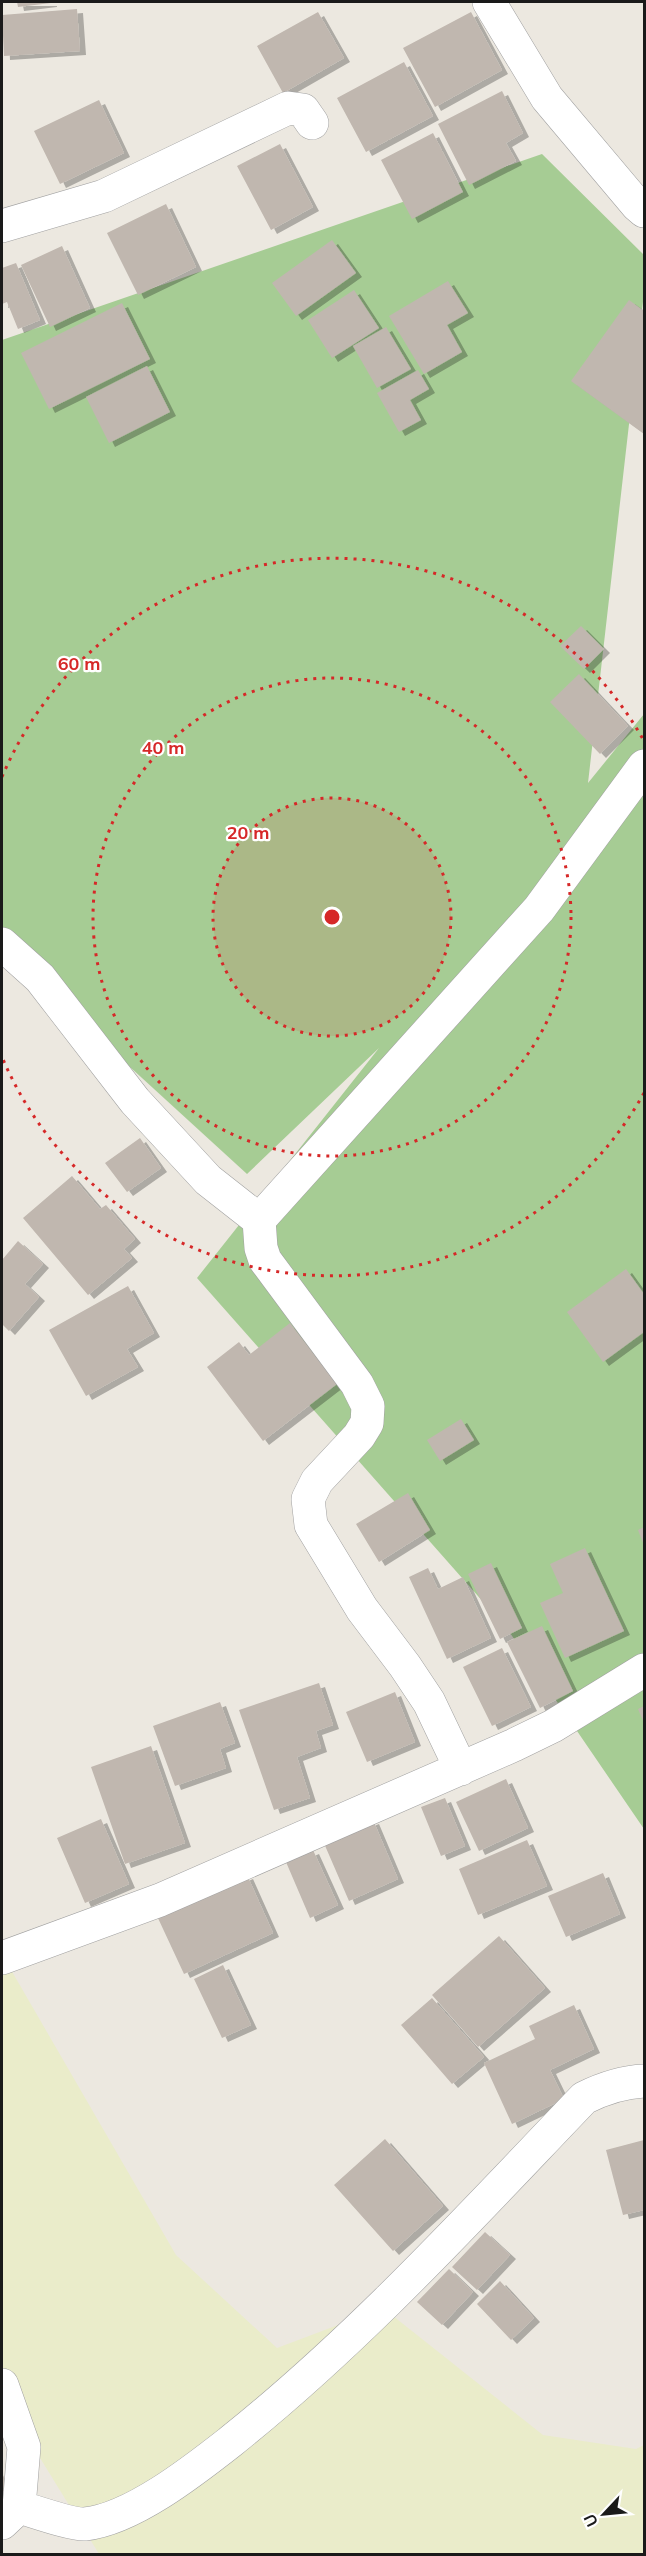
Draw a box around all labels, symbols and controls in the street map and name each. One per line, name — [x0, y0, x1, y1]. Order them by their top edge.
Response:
text: 60 m — [58, 652, 100, 675]
text: 40 m — [142, 736, 184, 759]
text: 20 m — [227, 821, 269, 844]
centre of rings — [322, 907, 342, 927]
north arrow — [574, 2484, 634, 2544]
text: U — [579, 2511, 602, 2530]

